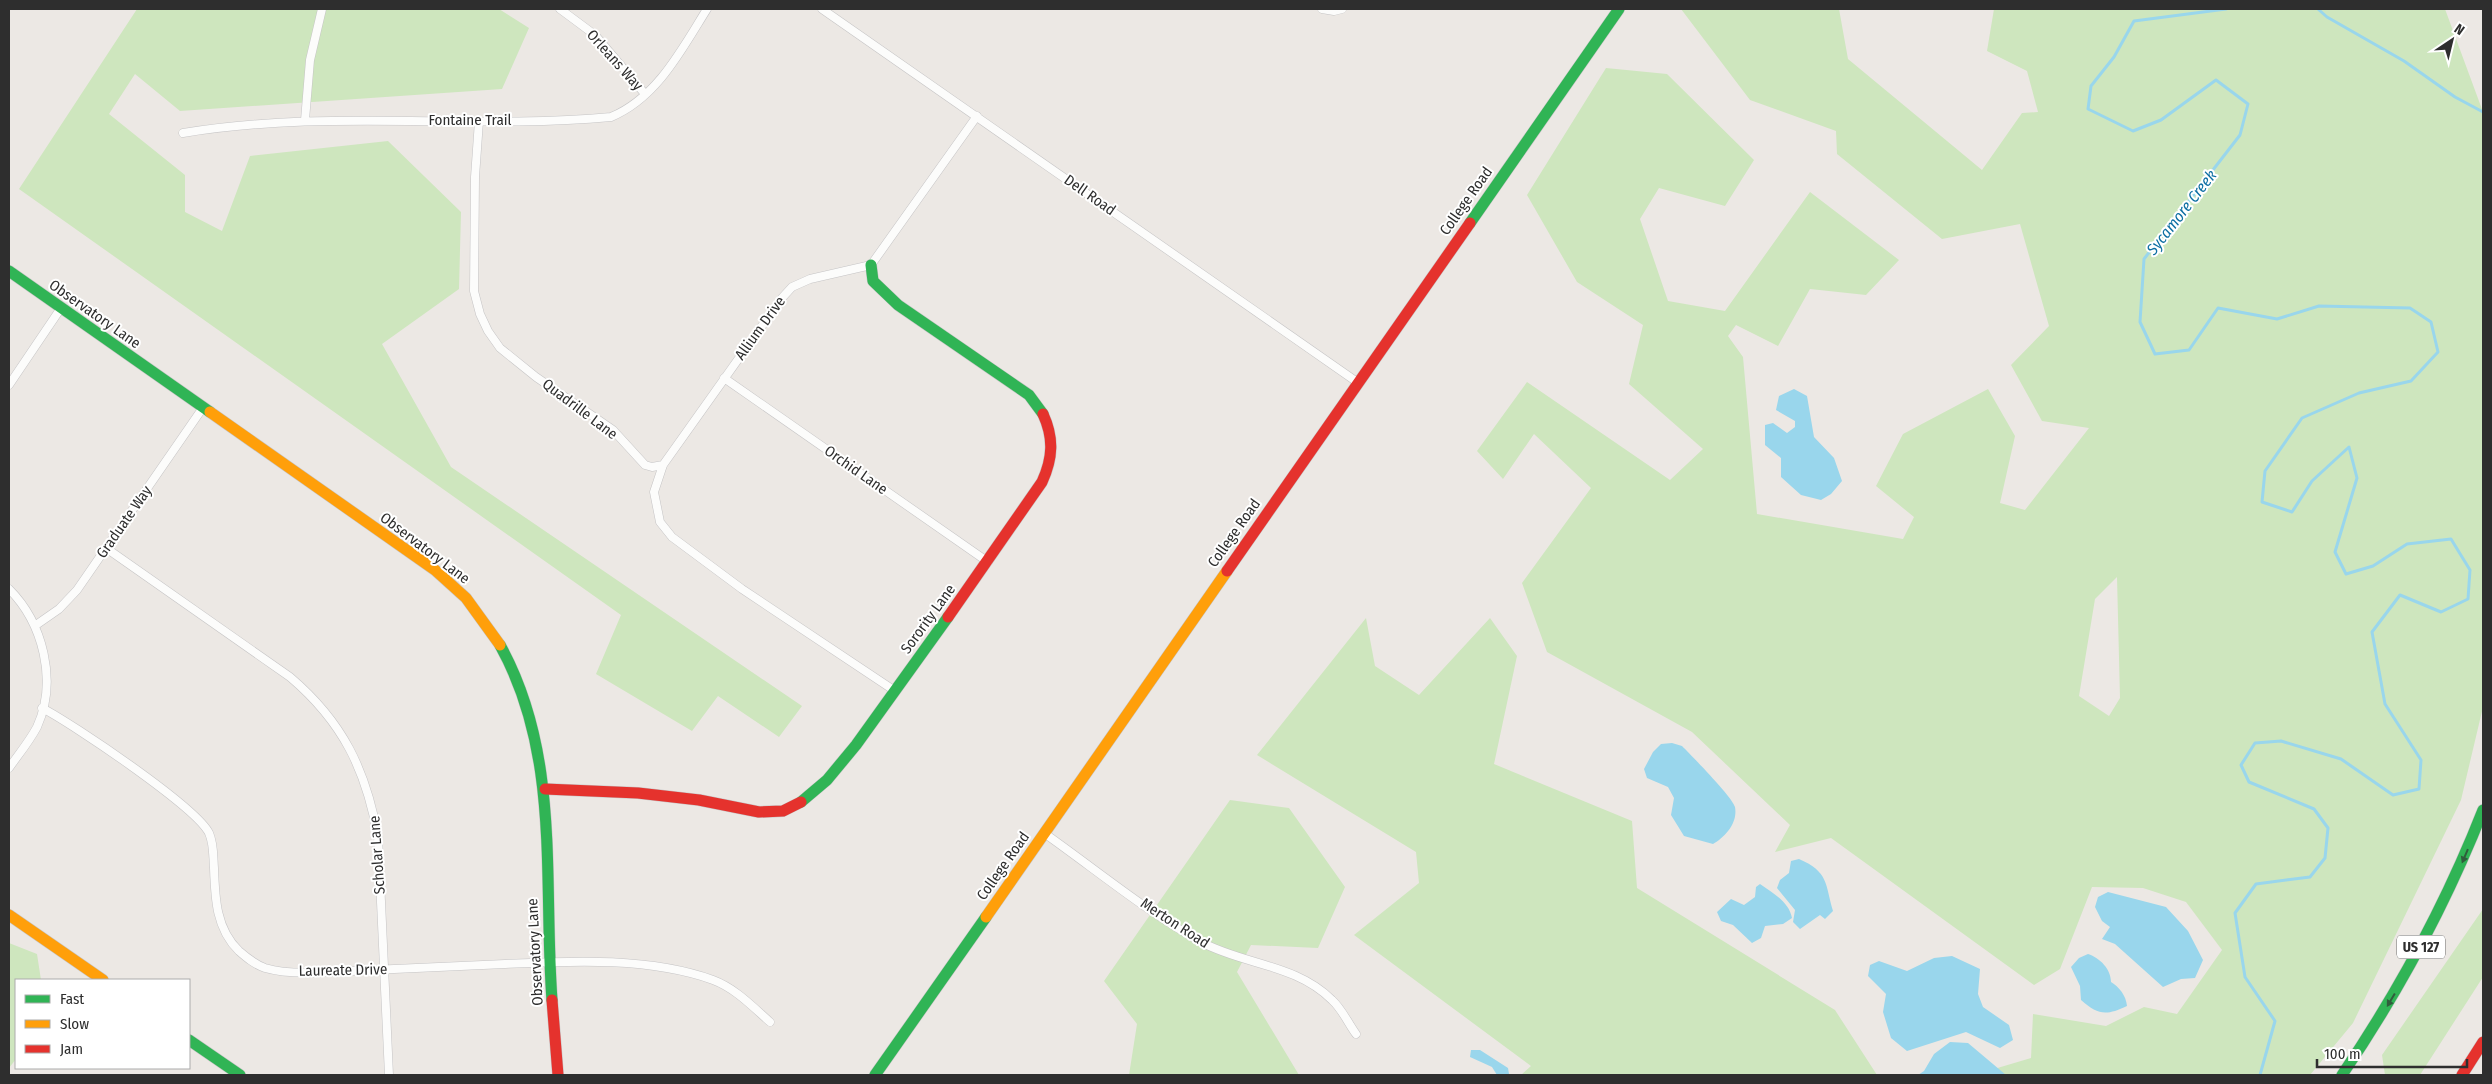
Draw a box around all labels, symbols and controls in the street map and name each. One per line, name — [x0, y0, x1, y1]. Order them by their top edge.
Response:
north arrow — [2427, 15, 2477, 65]
text: N — [2451, 20, 2467, 39]
street label: Orleans Way — [583, 26, 647, 94]
street label: Fontaine Trail — [429, 111, 512, 129]
street label: College Road — [1436, 163, 1496, 239]
water label: Sycamore Creek — [2142, 166, 2220, 259]
street label: Dell Road — [1061, 171, 1119, 219]
street label: Observatory Lane — [46, 276, 144, 352]
street label: Allium Drive — [731, 293, 789, 363]
street label: Quadrille Lane — [539, 375, 621, 443]
street label: Orchid Lane — [821, 442, 891, 498]
street label: Graduate Way — [92, 482, 156, 562]
street label: College Road — [1204, 495, 1264, 571]
street label: Observatory Lane — [377, 508, 473, 588]
street label: Sorority Lane — [897, 581, 959, 657]
street label: Scholar Lane — [365, 815, 389, 895]
street label: College Road — [973, 828, 1033, 904]
one-way arrow — [2461, 849, 2469, 863]
street label: Merton Road — [1137, 894, 1213, 952]
street label: Observatory Lane — [523, 898, 547, 1006]
road number: US 127 — [2397, 936, 2445, 959]
street label: Laureate Drive — [299, 960, 387, 980]
legend — [15, 979, 190, 1069]
text: Fast — [60, 990, 84, 1008]
one-way arrow — [2387, 994, 2396, 1007]
text: Slow — [60, 1015, 89, 1033]
scale bar — [2317, 1036, 2467, 1068]
text: Jam — [60, 1040, 83, 1058]
text: 100 m — [2324, 1045, 2361, 1063]

